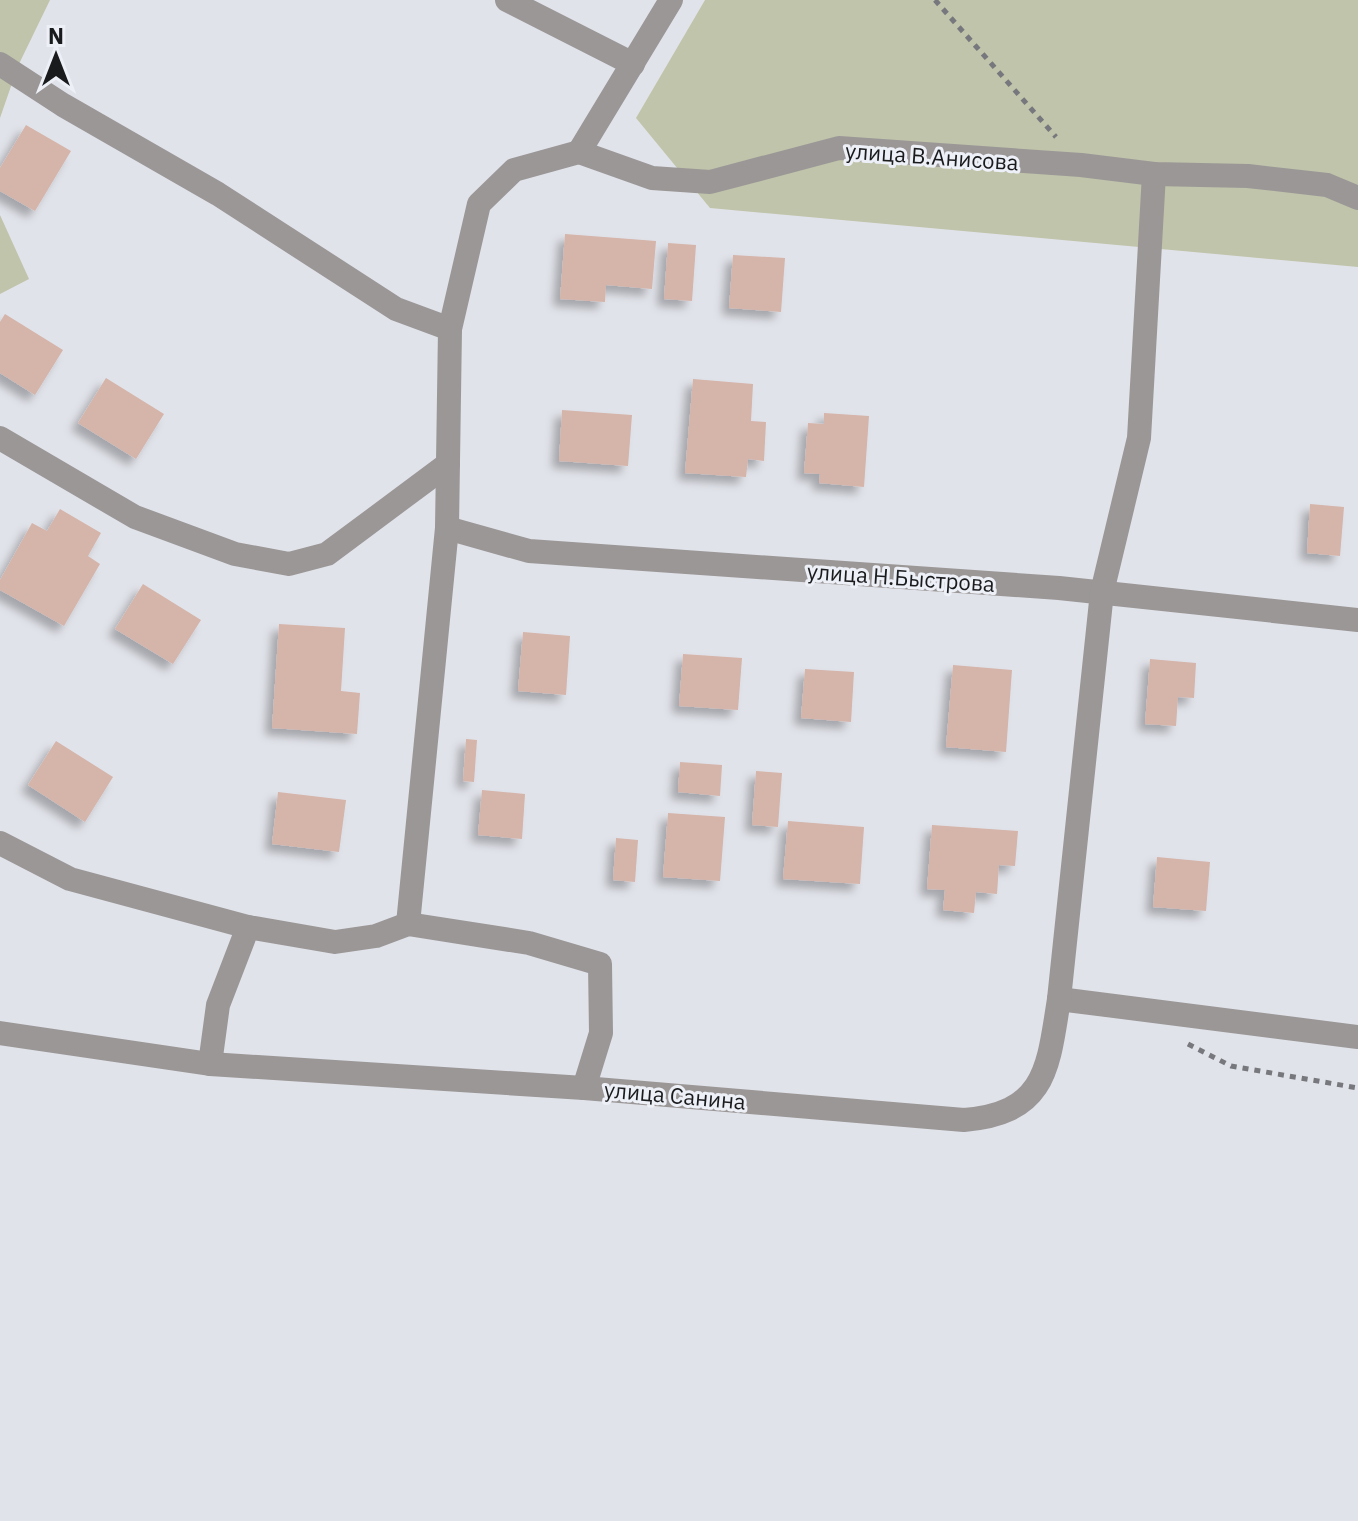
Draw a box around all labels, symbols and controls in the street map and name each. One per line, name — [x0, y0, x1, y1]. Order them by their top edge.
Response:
north arrow — [16, 16, 96, 96]
text: N — [48, 21, 64, 50]
street label: улица В.Анисова — [844, 135, 1020, 177]
street label: улица Н.Быстрова — [806, 556, 996, 598]
street label: улица Санина — [603, 1074, 747, 1116]

